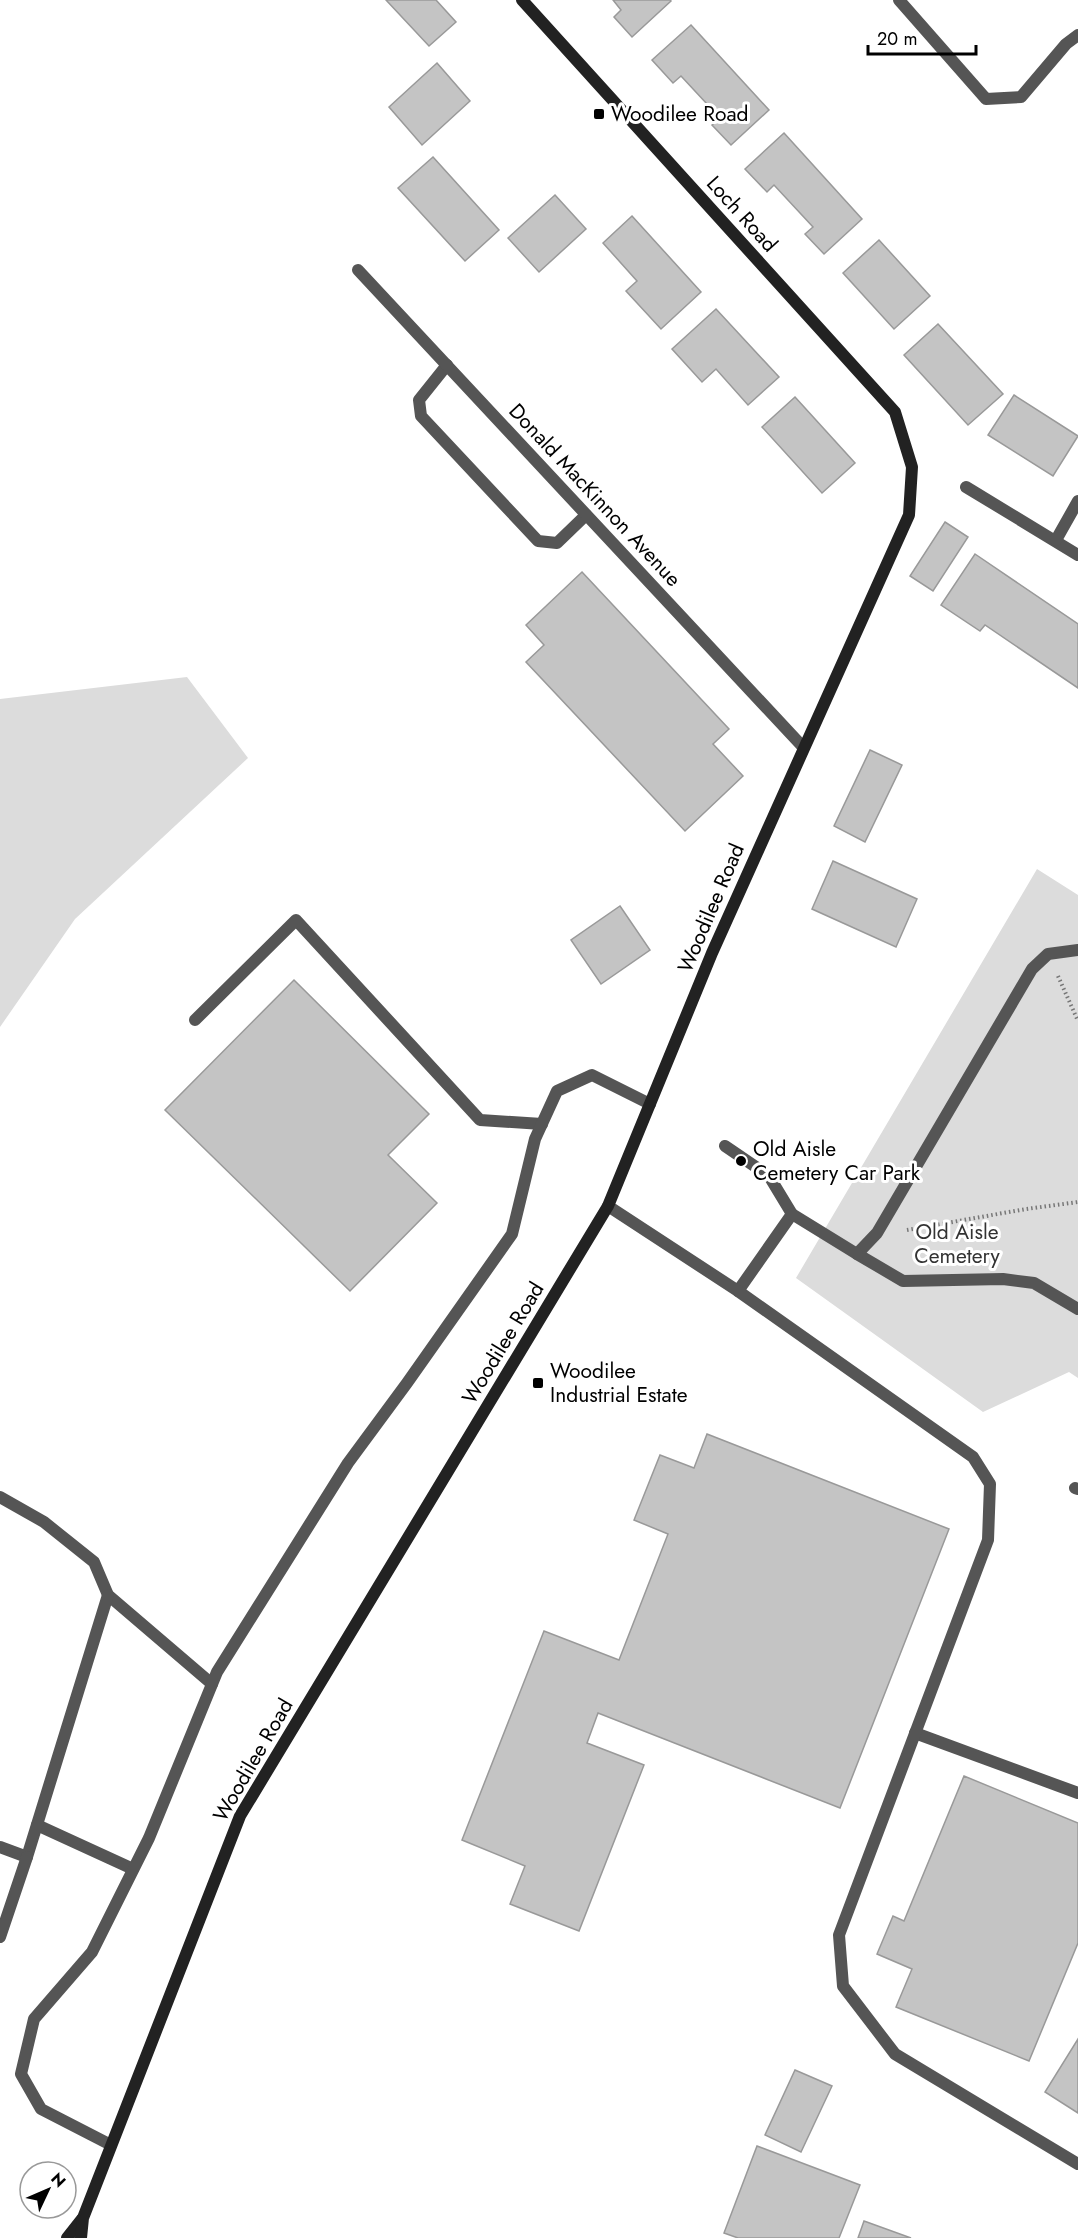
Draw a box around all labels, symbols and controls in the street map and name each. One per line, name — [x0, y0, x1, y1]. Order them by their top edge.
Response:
scale bar — [868, 18, 976, 56]
text: 20 m — [877, 26, 917, 52]
place label: Woodilee Road — [611, 99, 749, 129]
marker: Woodilee Road — [592, 107, 606, 121]
street label: Loch Road — [700, 169, 784, 259]
street label: Donald MacKinnon Avenue — [502, 397, 688, 593]
street label: Woodilee Road — [670, 839, 752, 977]
place label: Old Aisle Cemetery Car Park — [753, 1134, 921, 1188]
marker: Old Aisle Cemetery Car Park — [734, 1154, 748, 1168]
park label: Old Aisle Cemetery — [914, 1217, 1000, 1271]
street label: Woodilee Road — [455, 1276, 551, 1410]
place label: Woodilee Industrial Estate — [550, 1356, 688, 1410]
marker: Woodilee Industrial Estate — [531, 1376, 545, 1390]
street label: Woodilee Road — [206, 1693, 300, 1827]
north arrow — [18, 2160, 78, 2220]
text: N — [46, 2167, 71, 2192]

